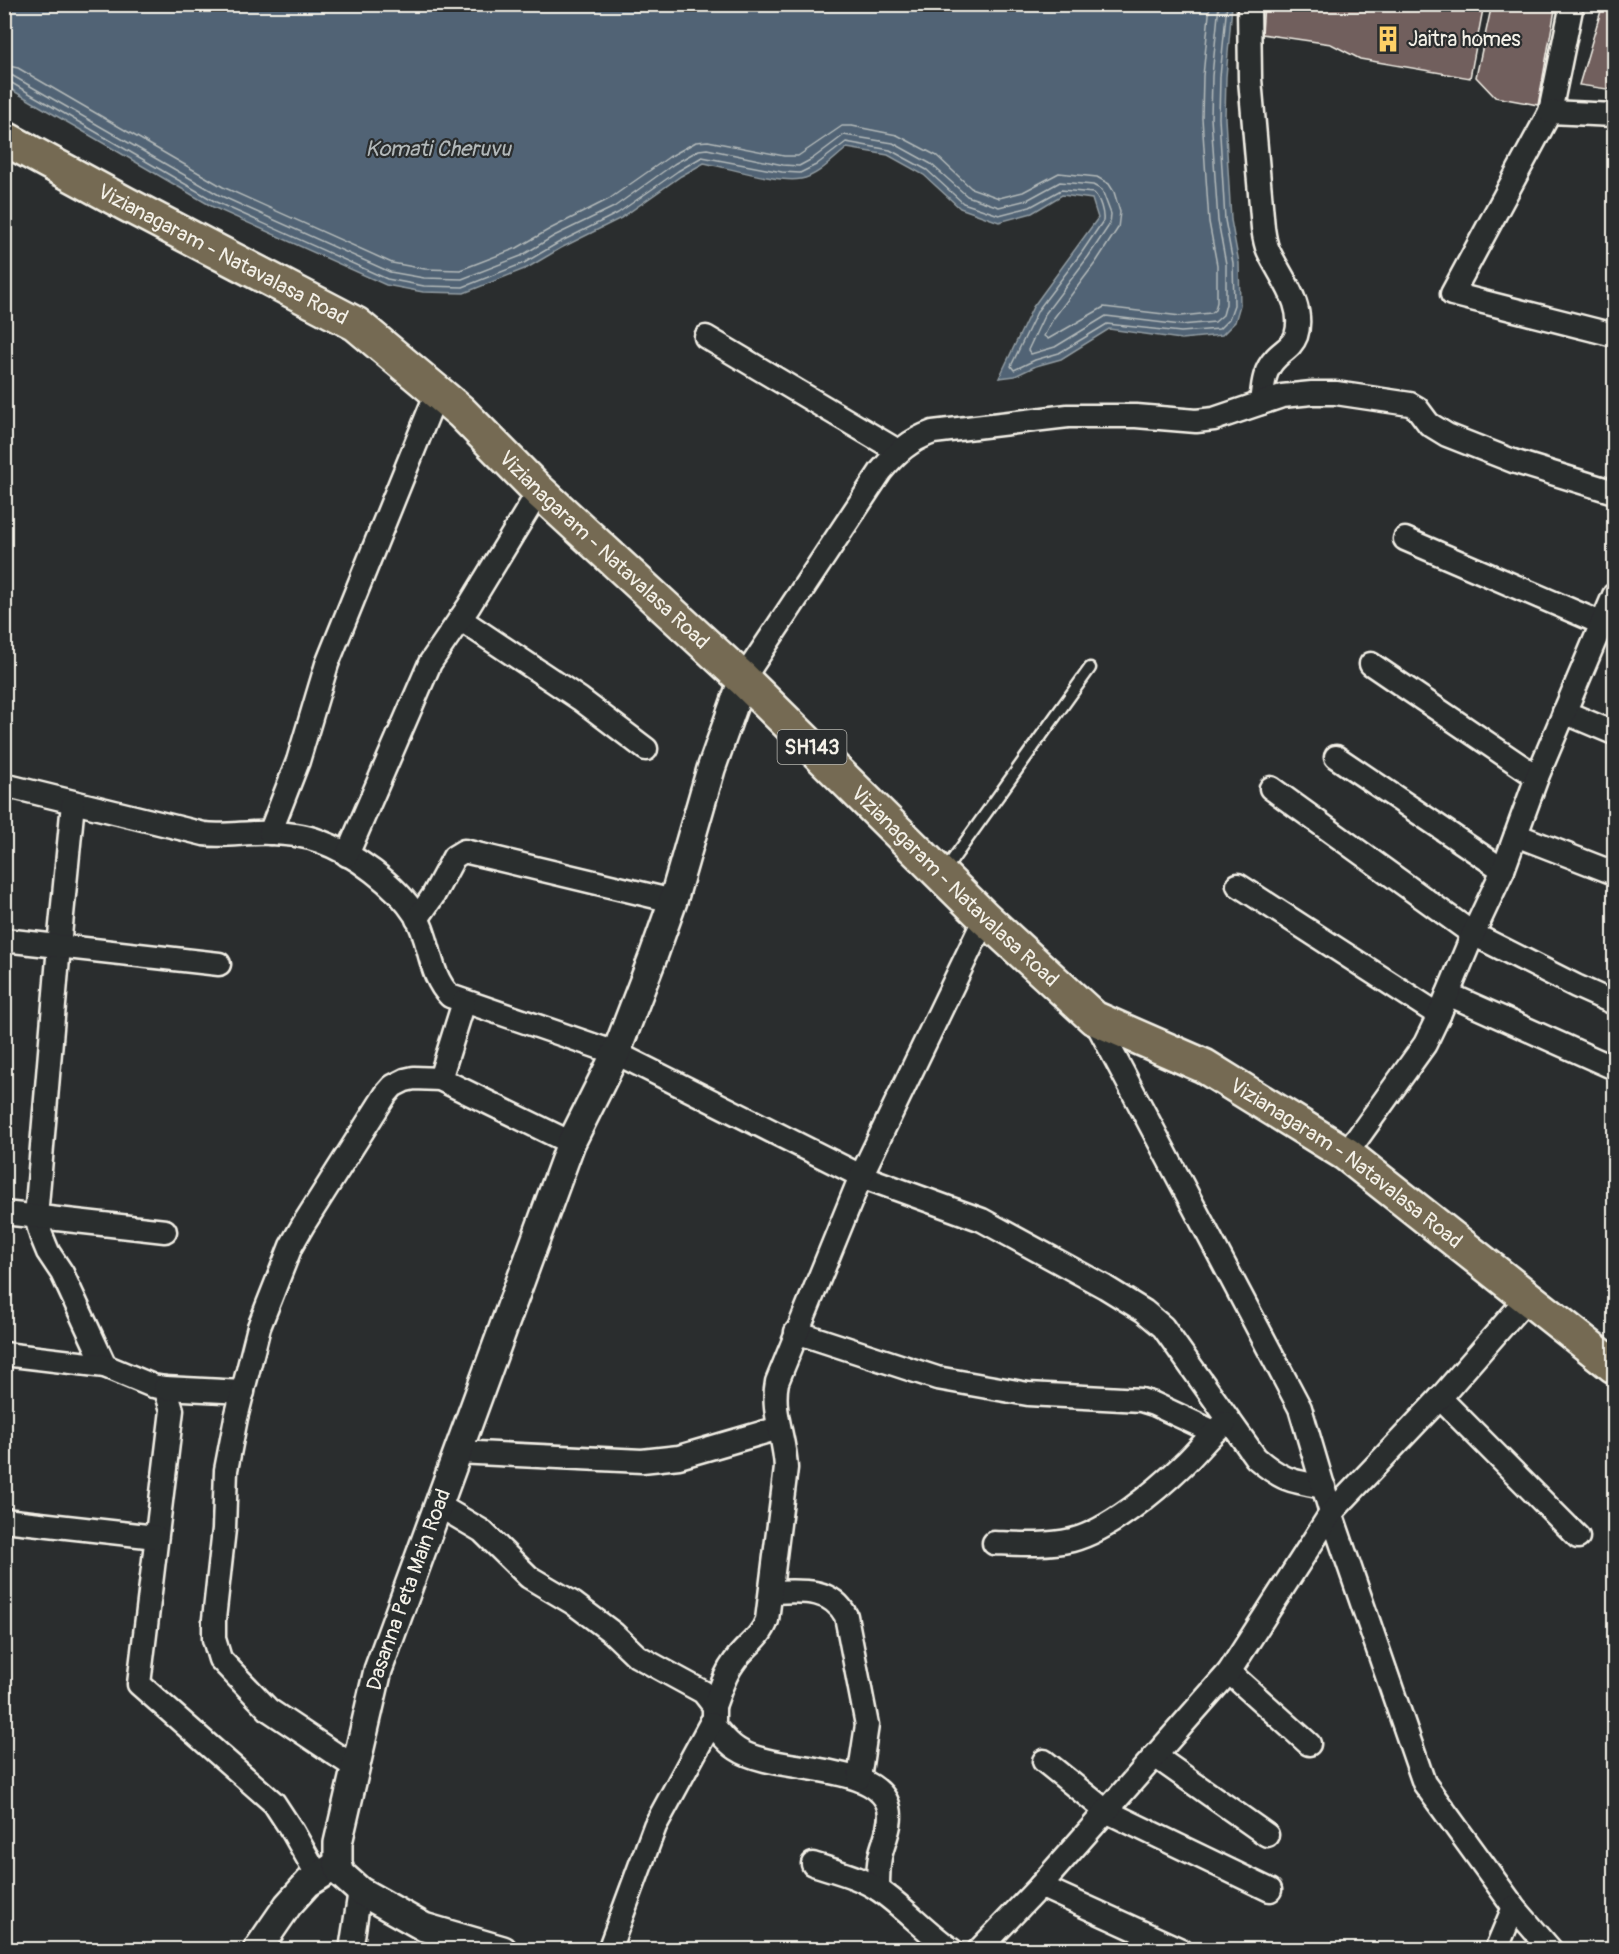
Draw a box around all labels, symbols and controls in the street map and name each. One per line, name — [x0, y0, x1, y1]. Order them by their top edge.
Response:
building icon: Jaitra homes — [1373, 24, 1403, 54]
place label: Jaitra homes — [1408, 26, 1521, 53]
water label: Komati Cheruvu — [365, 135, 513, 163]
street label: Vizianagaram - Natavalasa Road — [93, 178, 353, 331]
street label: Vizianagaram - Natavalasa Road — [493, 445, 715, 655]
road number: SH143 — [778, 730, 846, 764]
street label: Vizianagaram - Natavalasa Road — [845, 780, 1064, 993]
street label: Vizianagaram - Natavalasa Road — [1225, 1072, 1468, 1255]
street label: Dasanna Peta Main Road — [361, 1485, 457, 1693]

